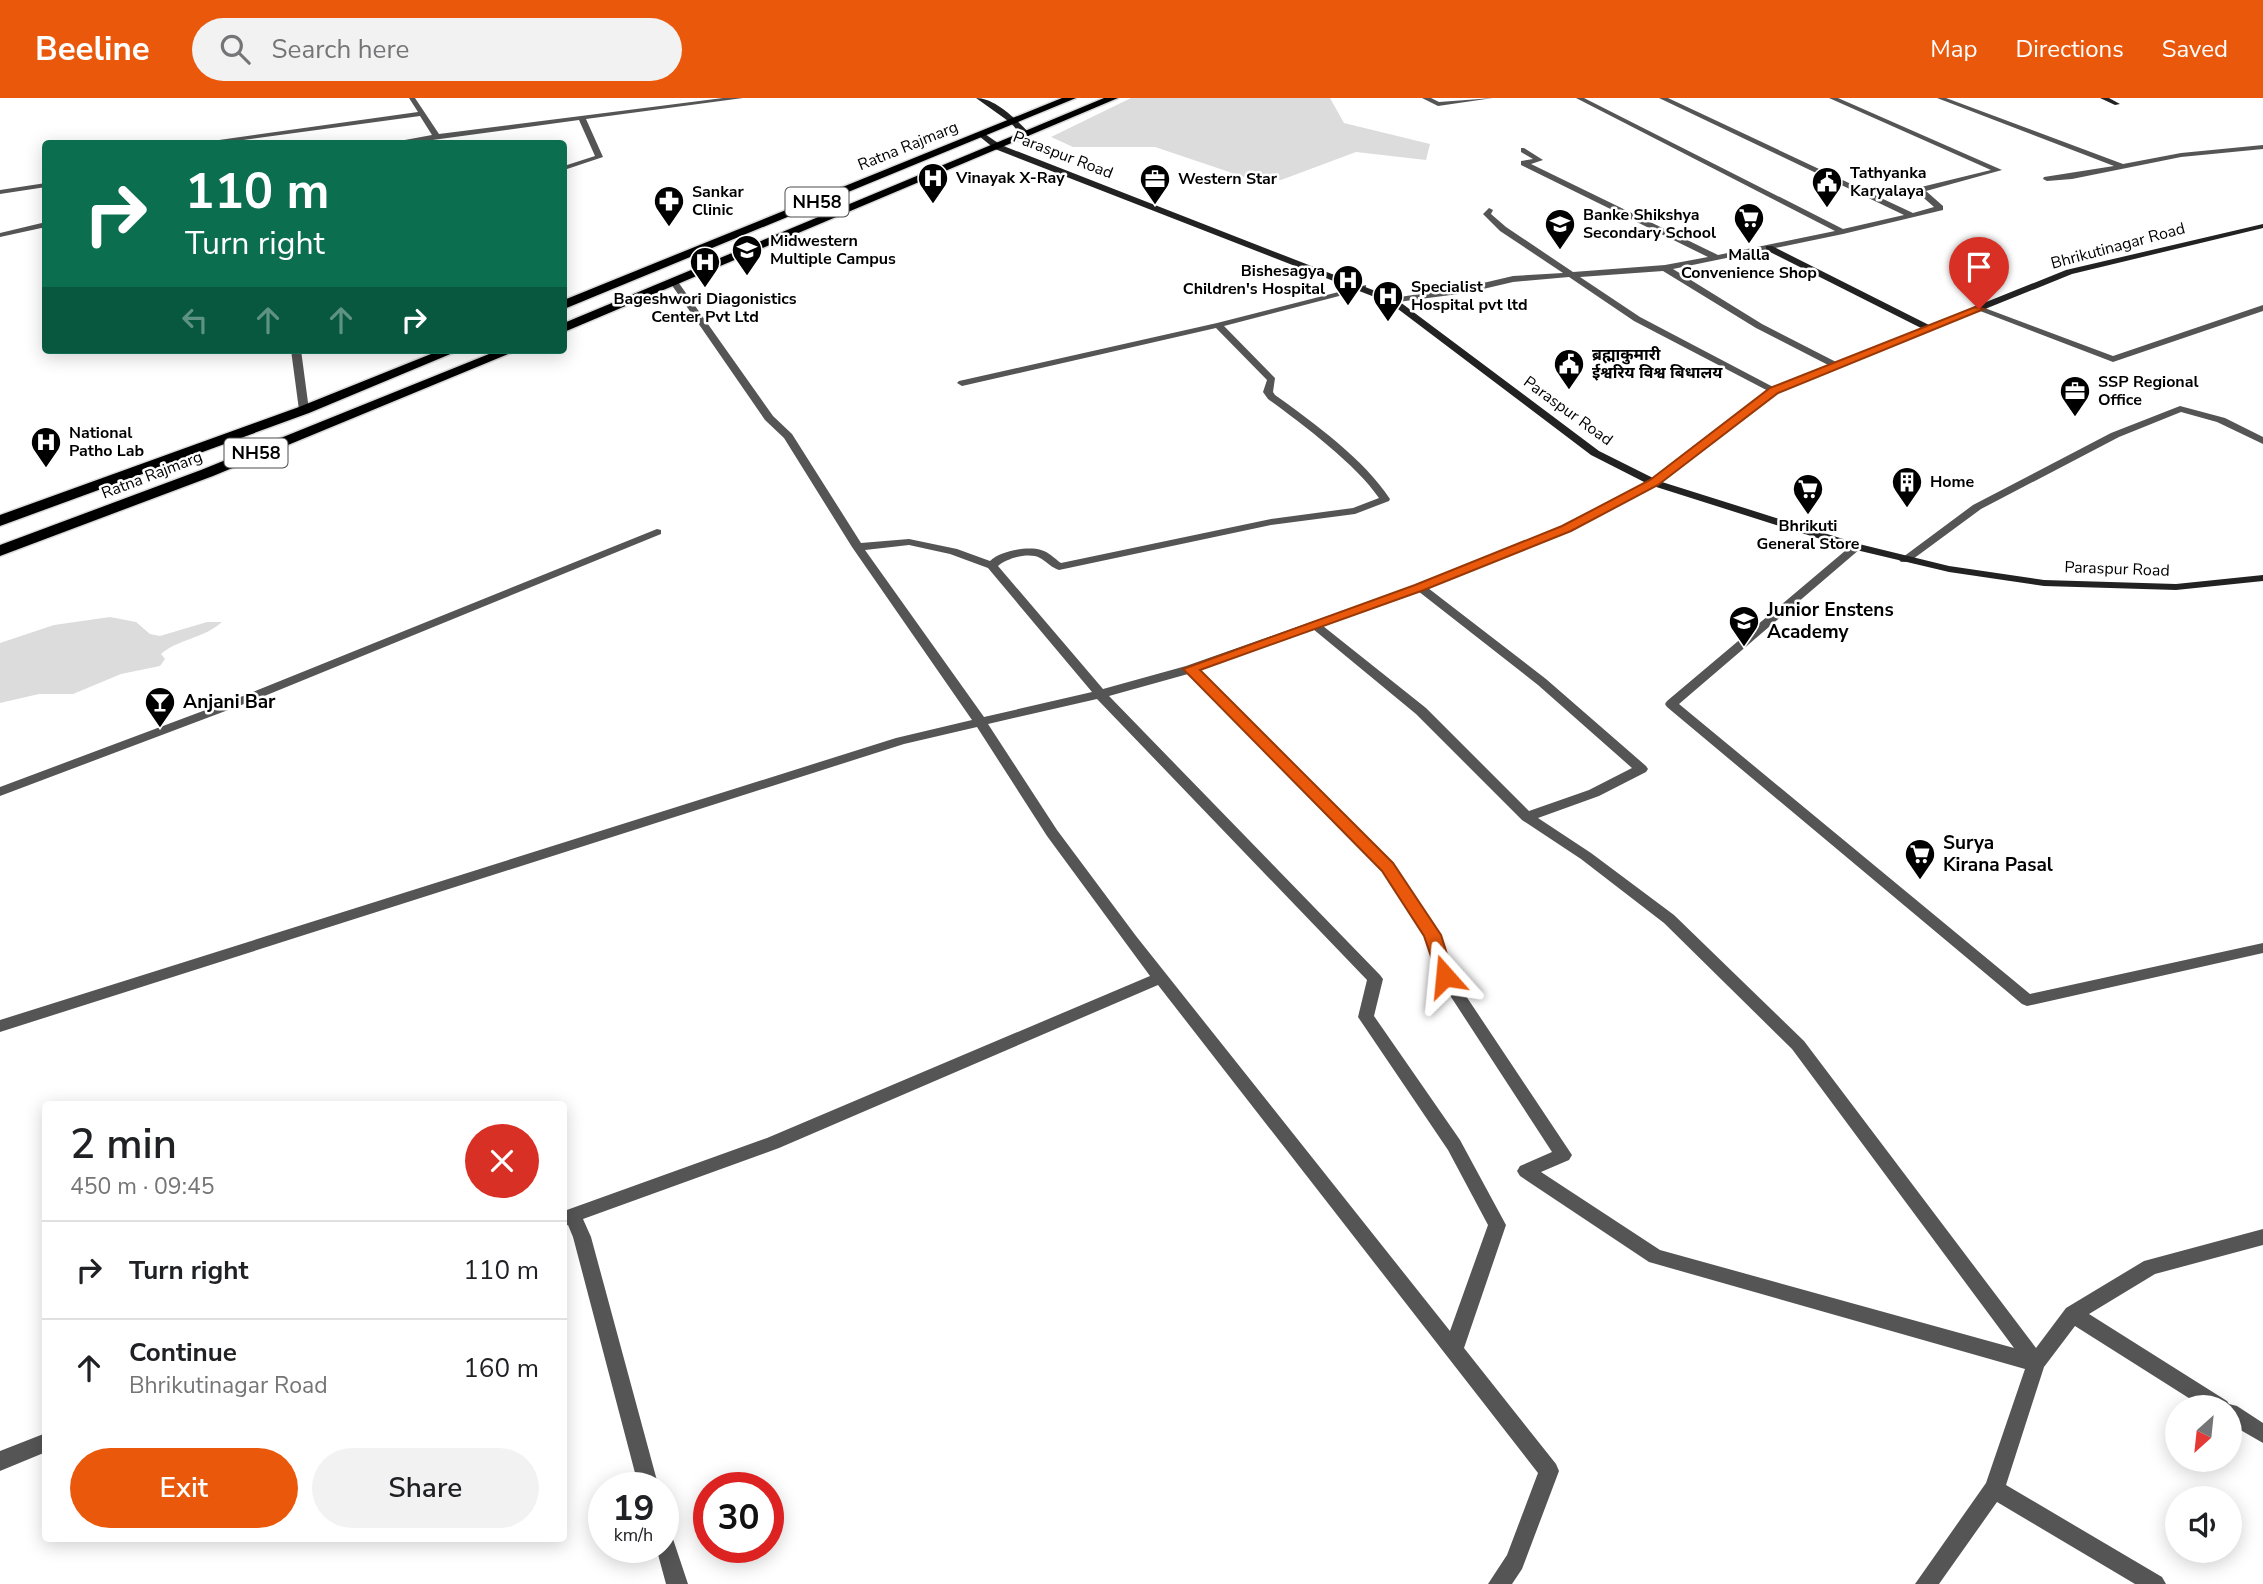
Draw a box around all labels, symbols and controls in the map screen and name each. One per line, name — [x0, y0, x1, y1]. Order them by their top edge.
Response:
search box — [192, 18, 682, 81]
text: Beeline — [35, 27, 150, 72]
icon: search — [216, 30, 254, 68]
text: Search here — [272, 32, 409, 67]
text: Map — [1930, 33, 1977, 65]
text: Directions — [2015, 33, 2124, 65]
text: Saved — [2162, 33, 2228, 65]
street label: Ratna Rajmarg — [854, 116, 962, 176]
street label: Paraspur Road — [1010, 126, 1116, 184]
text: 110 m — [185, 158, 329, 225]
hospital icon: Vinayak X-Ray — [916, 161, 950, 205]
office icon: Western Star — [1138, 162, 1172, 206]
place label: Tathyanka Karyalaya — [1850, 162, 1926, 202]
public building icon: Tathyanka Karyalaya — [1810, 165, 1844, 209]
place label: Vinayak X-Ray — [955, 167, 1065, 189]
icon: right — [70, 168, 161, 259]
place label: Western Star — [1178, 168, 1278, 190]
place label: Sankar Clinic — [692, 181, 744, 221]
pharmacy icon: Sankar Clinic — [652, 184, 686, 228]
road number: NH58 — [786, 188, 848, 217]
supermarket icon: Malla Convenience Shop — [1732, 201, 1766, 245]
place label: Banke Shikshya Secondary School — [1583, 204, 1716, 244]
school or university icon: Banke Shikshya Secondary School — [1543, 207, 1577, 251]
street label: Bhrikutinagar Road — [2048, 218, 2188, 274]
text: Turn right — [185, 222, 325, 265]
place label: Midwestern Multiple Campus — [770, 230, 896, 270]
school or university icon: Midwestern Multiple Campus — [730, 233, 764, 277]
pin — [1949, 237, 2009, 309]
place label: Malla Convenience Shop — [1681, 244, 1817, 284]
hospital icon: Bageshwori Diagonistics Center Pvt Ltd — [688, 245, 722, 289]
icon: arrive — [1960, 248, 1998, 286]
place label: Bishesagya Children's Hospital — [1183, 260, 1325, 300]
hospital icon: Bishesagya Children's Hospital — [1331, 263, 1365, 307]
place label: Specialist Hospital pvt ltd — [1411, 276, 1528, 316]
hospital icon: Specialist Hospital pvt ltd — [1371, 279, 1405, 323]
place label: Bageshwori Diagonistics Center Pvt Ltd — [613, 288, 797, 328]
icon: left — [176, 301, 214, 339]
icon: ahead — [249, 301, 287, 339]
icon: ahead — [322, 301, 360, 339]
icon: right — [395, 301, 433, 339]
place label: ब्रह्माकुमारी ईश्वरिय विश्व बिधालय — [1592, 344, 1723, 384]
public building icon: ब्रह्माकुमारी ईश्वरिय विश्व बिधालय — [1552, 347, 1586, 391]
street label: Paraspur Road — [1519, 371, 1617, 451]
place label: SSP Regional Office — [2098, 371, 2199, 411]
office icon: SSP Regional Office — [2058, 374, 2092, 418]
place label: National Patho Lab — [69, 422, 144, 462]
hospital icon: National Patho Lab — [29, 425, 63, 469]
road number: NH58 — [224, 438, 288, 468]
street label: Ratna Rajmarg — [98, 446, 206, 504]
building icon: Home — [1890, 465, 1924, 509]
place label: Home — [1930, 471, 1975, 493]
supermarket icon: Bhrikuti General Store — [1791, 472, 1825, 516]
place label: Bhrikuti General Store — [1757, 515, 1860, 555]
street label: Paraspur Road — [2064, 556, 2170, 582]
place label: Junior Enstens Academy — [1766, 597, 1894, 645]
school or university icon: Junior Enstens Academy — [1727, 604, 1761, 648]
bar icon: Anjani Bar — [143, 685, 177, 729]
place label: Anjani Bar — [183, 689, 276, 715]
place label: Surya Kirana Pasal — [1943, 830, 2053, 878]
supermarket icon: Surya Kirana Pasal — [1903, 837, 1937, 881]
position arrow — [1408, 939, 1482, 1013]
text: 2 min — [70, 1116, 177, 1173]
button: close — [465, 1124, 539, 1198]
text: 450 m · 09:45 — [70, 1171, 215, 1202]
icon: right — [70, 1251, 108, 1289]
text: Turn right — [129, 1253, 248, 1288]
text: 110 m — [463, 1253, 539, 1288]
text: Continue — [129, 1335, 237, 1370]
icon: ahead — [70, 1349, 108, 1387]
text: 160 m — [463, 1351, 539, 1386]
text: Bhrikutinagar Road — [129, 1370, 328, 1401]
north arrow — [2165, 1395, 2242, 1472]
map controls — [2165, 1395, 2242, 1563]
button: Exit — [70, 1448, 298, 1528]
button: Share — [312, 1448, 539, 1528]
speed limit sign: 30 — [693, 1472, 784, 1563]
text: 19 — [612, 1485, 655, 1532]
button: sound — [2165, 1486, 2242, 1563]
text: km/h — [614, 1523, 653, 1547]

